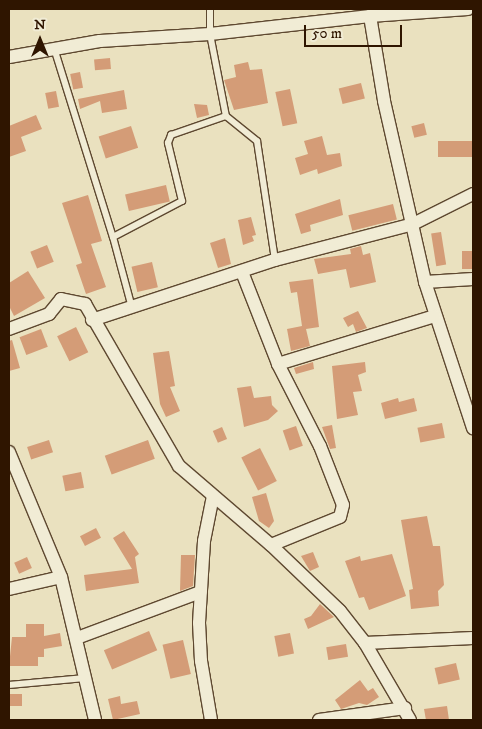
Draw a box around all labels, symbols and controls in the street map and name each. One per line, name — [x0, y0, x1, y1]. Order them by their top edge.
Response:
north arrow — [15, 15, 65, 65]
scale bar — [307, 15, 404, 47]
text: N — [34, 16, 46, 34]
text: 50 m — [312, 24, 342, 43]

